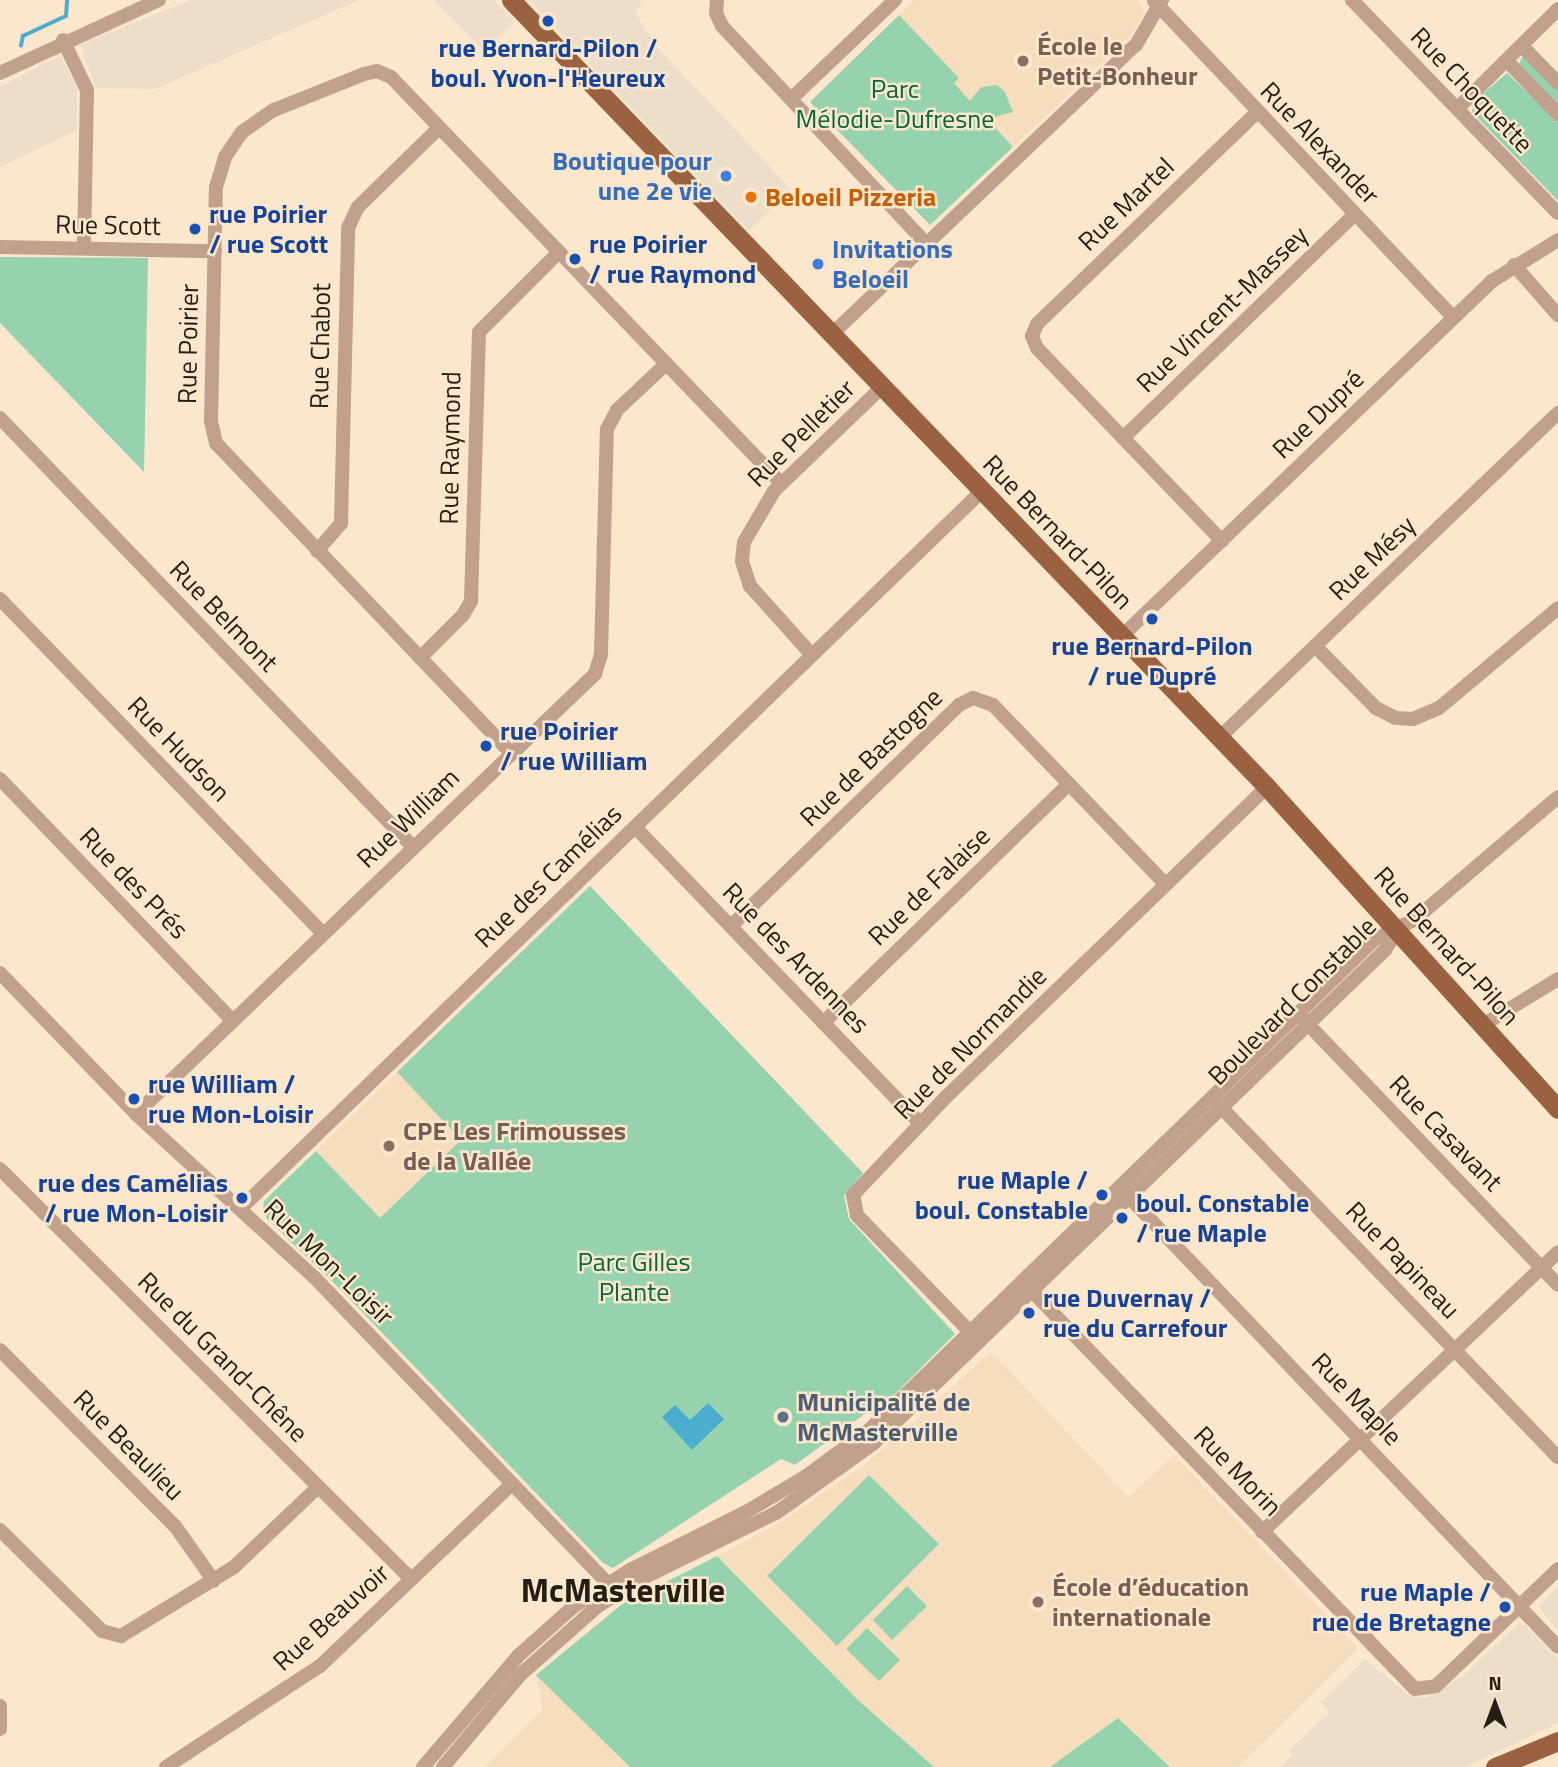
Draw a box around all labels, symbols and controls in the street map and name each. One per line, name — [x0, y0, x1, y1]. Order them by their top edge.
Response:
marker: rue Bernard-Pilon / boul. Yvon-l'Heureux — [540, 13, 556, 29]
street label: Rue Choquette — [1404, 21, 1540, 159]
place label: École le Petit-Bonheur — [1037, 30, 1198, 92]
place label: rue Bernard-Pilon / boul. Yvon-l'Heureux — [431, 32, 665, 94]
marker: École le Petit-Bonheur — [1015, 53, 1031, 69]
park label: Parc Mélodie-Dufresne — [796, 73, 994, 134]
street label: Rue Alexander — [1254, 75, 1386, 211]
place label: Boutique pour une 2e vie — [552, 145, 712, 206]
street label: Rue Martel — [1072, 151, 1180, 257]
marker: Boutique pour une 2e vie — [718, 168, 734, 184]
place label: Beloeil Pizzeria — [765, 181, 936, 213]
marker: Beloeil Pizzeria — [743, 189, 759, 205]
place label: rue Poirier / rue Scott — [209, 198, 328, 260]
street label: Rue Scott — [55, 208, 161, 242]
street label: Rue Vincent-Massey — [1130, 219, 1314, 399]
marker: rue Poirier / rue Scott — [187, 221, 203, 237]
place label: rue Poirier / rue Raymond — [589, 228, 756, 290]
place label: Invitations Beloeil — [832, 233, 953, 294]
marker: rue Poirier / rue Raymond — [567, 251, 583, 267]
marker: Invitations Beloeil — [810, 256, 826, 272]
street label: Rue Chabot — [303, 283, 337, 409]
street label: Rue Poirier — [171, 284, 205, 404]
street label: Rue Dupré — [1266, 363, 1370, 465]
street label: Rue Raymond — [433, 371, 467, 525]
street label: Rue Pelletier — [741, 373, 861, 493]
street label: Rue Bernard-Pilon — [977, 448, 1139, 616]
street label: Rue Mésy — [1322, 509, 1422, 607]
street label: Rue Belmont — [163, 554, 285, 678]
marker: rue Bernard-Pilon / rue Dupré — [1144, 611, 1160, 627]
place label: rue Bernard-Pilon / rue Dupré — [1051, 630, 1253, 692]
street label: Rue de Bastogne — [793, 681, 949, 833]
street label: Rue Hudson — [121, 690, 237, 808]
place label: rue Poirier / rue William — [500, 715, 648, 776]
marker: rue Poirier / rue William — [478, 738, 494, 754]
street label: Rue William — [350, 762, 466, 874]
street label: Rue des Camélias — [468, 798, 628, 954]
street label: Rue de Falaise — [862, 820, 996, 952]
street label: Rue des Prés — [73, 821, 195, 945]
street label: Rue Bernard-Pilon — [1368, 860, 1526, 1032]
street label: Rue des Ardennes — [716, 876, 876, 1040]
street label: Boulevard Constable — [1202, 911, 1382, 1091]
street label: Rue de Normandie — [887, 960, 1053, 1126]
place label: rue William / rue Mon-Loisir — [148, 1068, 313, 1130]
street label: Rue Casavant — [1383, 1069, 1509, 1197]
marker: rue William / rue Mon-Loisir — [126, 1091, 142, 1107]
place label: CPE Les Frimousses de la Vallée — [403, 1115, 626, 1176]
marker: CPE Les Frimousses de la Vallée — [381, 1138, 397, 1154]
place label: rue Maple / boul. Constable — [915, 1164, 1088, 1226]
place label: rue des Camélias / rue Mon-Loisir — [38, 1167, 228, 1228]
marker: rue Maple / boul. Constable — [1094, 1187, 1110, 1203]
place label: boul. Constable / rue Maple — [1136, 1187, 1309, 1248]
marker: rue des Camélias / rue Mon-Loisir — [234, 1190, 250, 1206]
street label: Rue Mon-Loisir — [258, 1192, 400, 1332]
street label: Rue Papineau — [1340, 1195, 1466, 1325]
marker: boul. Constable / rue Maple — [1114, 1210, 1130, 1226]
park label: Parc Gilles Plante — [577, 1246, 691, 1308]
street label: Rue du Grand-Chêne — [132, 1266, 314, 1448]
place label: rue Duvernay / rue du Carrefour — [1043, 1282, 1227, 1344]
marker: rue Duvernay / rue du Carrefour — [1021, 1305, 1037, 1321]
street label: Rue Maple — [1305, 1346, 1409, 1452]
street label: Rue Beaulieu — [67, 1383, 191, 1507]
place label: Municipalité de McMasterville — [797, 1386, 970, 1448]
marker: Municipalité de McMasterville — [775, 1409, 791, 1425]
street label: Rue Morin — [1188, 1420, 1288, 1522]
street label: Rue Beauvoir — [267, 1557, 395, 1677]
district label: McMasterville — [521, 1571, 725, 1611]
place label: École d’éducation internationale — [1052, 1571, 1249, 1632]
place label: rue Maple / rue de Bretagne — [1312, 1576, 1491, 1638]
marker: École d’éducation internationale — [1030, 1594, 1046, 1610]
marker: rue Maple / rue de Bretagne — [1497, 1599, 1513, 1615]
text: N — [1488, 1668, 1502, 1697]
north arrow — [1460, 1669, 1530, 1739]

